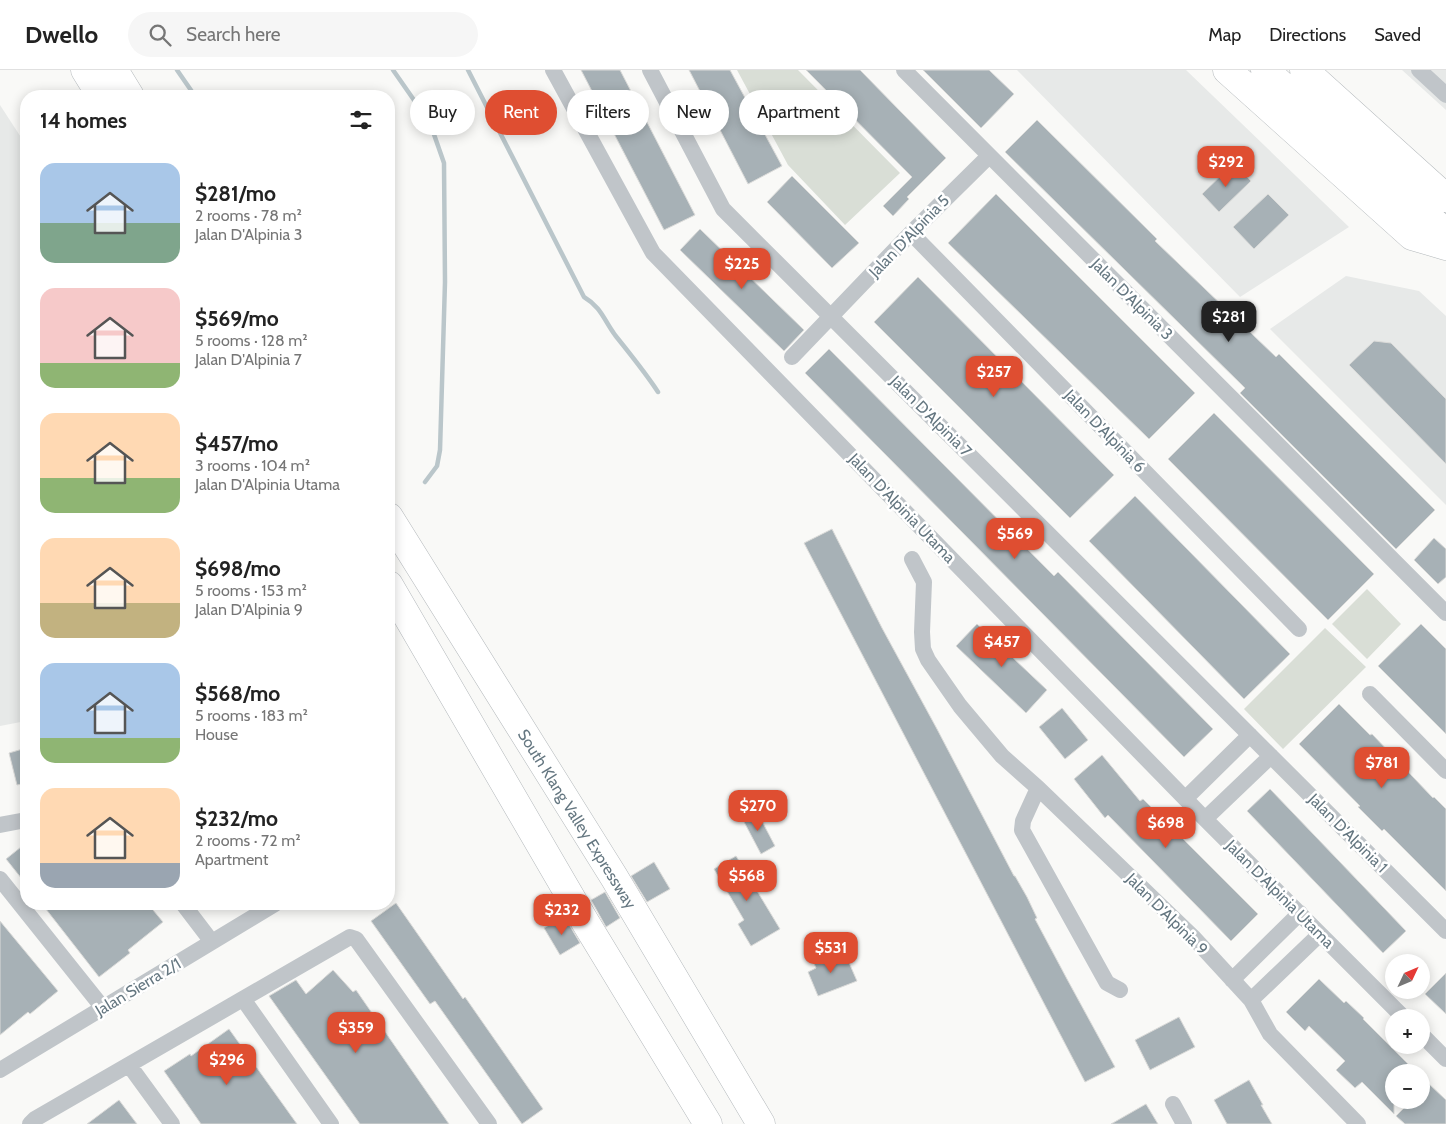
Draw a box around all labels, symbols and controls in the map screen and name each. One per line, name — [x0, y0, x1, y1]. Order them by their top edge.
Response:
search box — [128, 12, 478, 57]
text: Dwello — [25, 20, 98, 49]
icon: search — [146, 21, 174, 49]
text: Search here — [186, 23, 281, 46]
text: Map — [1208, 24, 1241, 46]
text: Directions — [1269, 24, 1346, 46]
text: Saved — [1374, 24, 1421, 46]
chip: Buy — [410, 90, 475, 135]
chip: Rent — [485, 90, 557, 135]
chip: Filters — [567, 90, 649, 135]
chip: New — [659, 90, 729, 135]
chip: Apartment — [739, 90, 858, 135]
icon: filters — [347, 106, 375, 134]
text: 14 homes — [40, 108, 127, 133]
pin: $292 — [1196, 146, 1256, 188]
text: $292 — [1208, 152, 1244, 171]
text: $281/mo — [195, 181, 276, 206]
icon: home — [80, 183, 140, 243]
street label: Jalan D'Alpinia 5 — [864, 191, 953, 282]
text: 2 rooms · 78 m² — [195, 206, 302, 225]
text: Jalan D'Alpinia 3 — [195, 225, 302, 244]
pin: $225 — [712, 248, 772, 290]
text: $225 — [725, 254, 759, 273]
street label: Jalan D'Alpinia 3 — [1087, 254, 1177, 344]
pin: $281 — [1199, 300, 1259, 343]
text: $569/mo — [195, 306, 279, 331]
text: $281 — [1212, 307, 1246, 326]
icon: home — [80, 308, 140, 368]
text: 5 rooms · 128 m² — [195, 331, 308, 350]
text: Jalan D'Alpinia 7 — [195, 350, 302, 369]
pin: $257 — [964, 356, 1024, 398]
text: $257 — [977, 362, 1011, 381]
street label: Jalan D'Alpinia 7 — [886, 371, 975, 460]
street label: Jalan D'Alpinia 6 — [1060, 385, 1149, 476]
text: $457/mo — [195, 431, 278, 456]
icon: home — [80, 433, 140, 493]
street label: Jalan D'Alpinia Utama — [844, 449, 959, 567]
text: 3 rooms · 104 m² — [195, 456, 310, 475]
text: Jalan D'Alpinia Utama — [195, 475, 340, 494]
pin: $569 — [985, 518, 1045, 560]
text: $569 — [997, 524, 1033, 543]
text: $698/mo — [195, 556, 281, 581]
icon: home — [80, 558, 140, 618]
text: 5 rooms · 153 m² — [195, 581, 307, 600]
text: Jalan D'Alpinia 9 — [195, 600, 303, 619]
pin: $457 — [972, 626, 1032, 668]
text: $457 — [984, 632, 1020, 651]
text: $568/mo — [195, 681, 280, 706]
icon: home — [80, 683, 140, 743]
text: 5 rooms · 183 m² — [195, 706, 308, 725]
text: House — [195, 725, 238, 744]
street label: South Klang Valley Expressway — [514, 726, 640, 912]
pin: $781 — [1352, 746, 1412, 789]
text: $781 — [1365, 753, 1399, 772]
street label: Jalan D'Alpinia 1 — [1304, 789, 1391, 876]
pin: $270 — [728, 790, 788, 832]
text: $270 — [739, 796, 777, 815]
text: $232/mo — [195, 806, 278, 831]
pin: $698 — [1136, 806, 1196, 849]
icon: home — [80, 808, 140, 868]
text: $698 — [1148, 813, 1184, 832]
text: 2 rooms · 72 m² — [195, 831, 300, 850]
street label: Jalan D'Alpinia Utama — [1221, 835, 1338, 952]
text: Apartment — [195, 850, 268, 869]
pin: $568 — [717, 860, 777, 902]
text: $568 — [729, 866, 765, 885]
street label: Jalan D'Alpinia 9 — [1121, 868, 1212, 959]
pin: $232 — [532, 894, 592, 936]
text: $232 — [545, 900, 579, 919]
pin: $531 — [801, 932, 861, 974]
text: $531 — [815, 938, 847, 957]
street label: Jalan Sierra 2/1 — [91, 954, 184, 1021]
north arrow — [1385, 954, 1430, 999]
map controls — [1385, 954, 1430, 1109]
button: + — [1385, 1009, 1430, 1054]
pin: $359 — [326, 1012, 386, 1054]
text: $359 — [338, 1018, 374, 1037]
pin: $296 — [197, 1044, 257, 1086]
text: $296 — [209, 1050, 245, 1069]
button: − — [1385, 1064, 1430, 1109]

